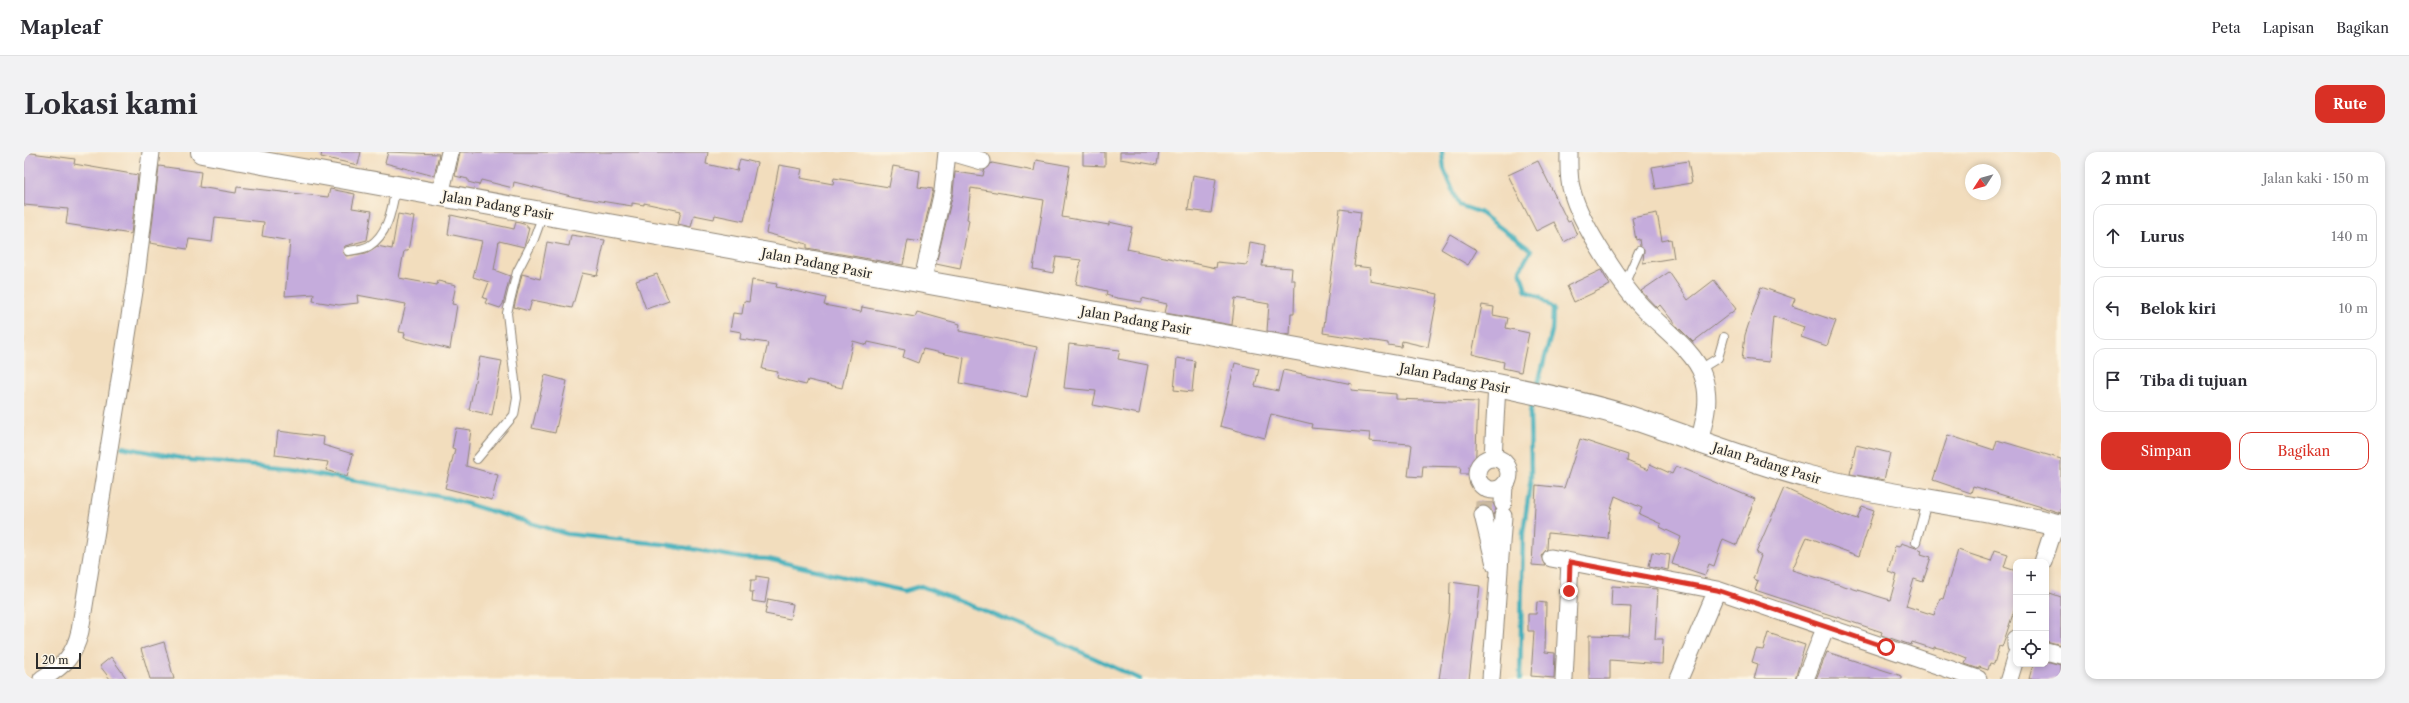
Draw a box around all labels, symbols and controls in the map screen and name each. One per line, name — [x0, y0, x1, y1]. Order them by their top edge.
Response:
text: Mapleaf — [20, 16, 101, 39]
text: Peta — [2211, 19, 2241, 37]
text: Lapisan — [2263, 19, 2314, 37]
text: Bagikan — [2336, 19, 2389, 37]
button: Rute — [2315, 85, 2385, 123]
text: Lokasi kami — [24, 87, 198, 121]
north arrow — [1965, 164, 2001, 200]
text: 2 mnt — [2101, 168, 2151, 188]
text: Jalan kaki · 150 m — [2263, 170, 2369, 186]
street label: Jalan Padang Pasir — [439, 187, 555, 223]
icon: ahead — [2102, 225, 2124, 247]
text: Lurus — [2140, 227, 2185, 246]
text: 140 m — [2331, 228, 2368, 244]
street label: Jalan Padang Pasir — [758, 244, 874, 282]
icon: left — [2102, 297, 2124, 319]
text: Belok kiri — [2140, 299, 2216, 318]
text: 10 m — [2339, 300, 2368, 316]
street label: Jalan Padang Pasir — [1077, 302, 1193, 338]
street label: Jalan Padang Pasir — [1396, 359, 1512, 397]
icon: arrive — [2102, 369, 2124, 391]
text: Tiba di tujuan — [2140, 371, 2248, 390]
button: Simpan — [2101, 432, 2231, 470]
button: Bagikan — [2239, 432, 2369, 470]
street label: Jalan Padang Pasir — [1709, 438, 1824, 487]
map controls — [2013, 559, 2049, 667]
button: + — [2013, 559, 2049, 595]
route end — [1560, 582, 1578, 600]
button: − — [2013, 595, 2049, 631]
button: locate — [2013, 631, 2049, 667]
route start — [1877, 638, 1895, 656]
scale bar — [36, 651, 81, 670]
text: 20 m — [42, 653, 68, 667]

